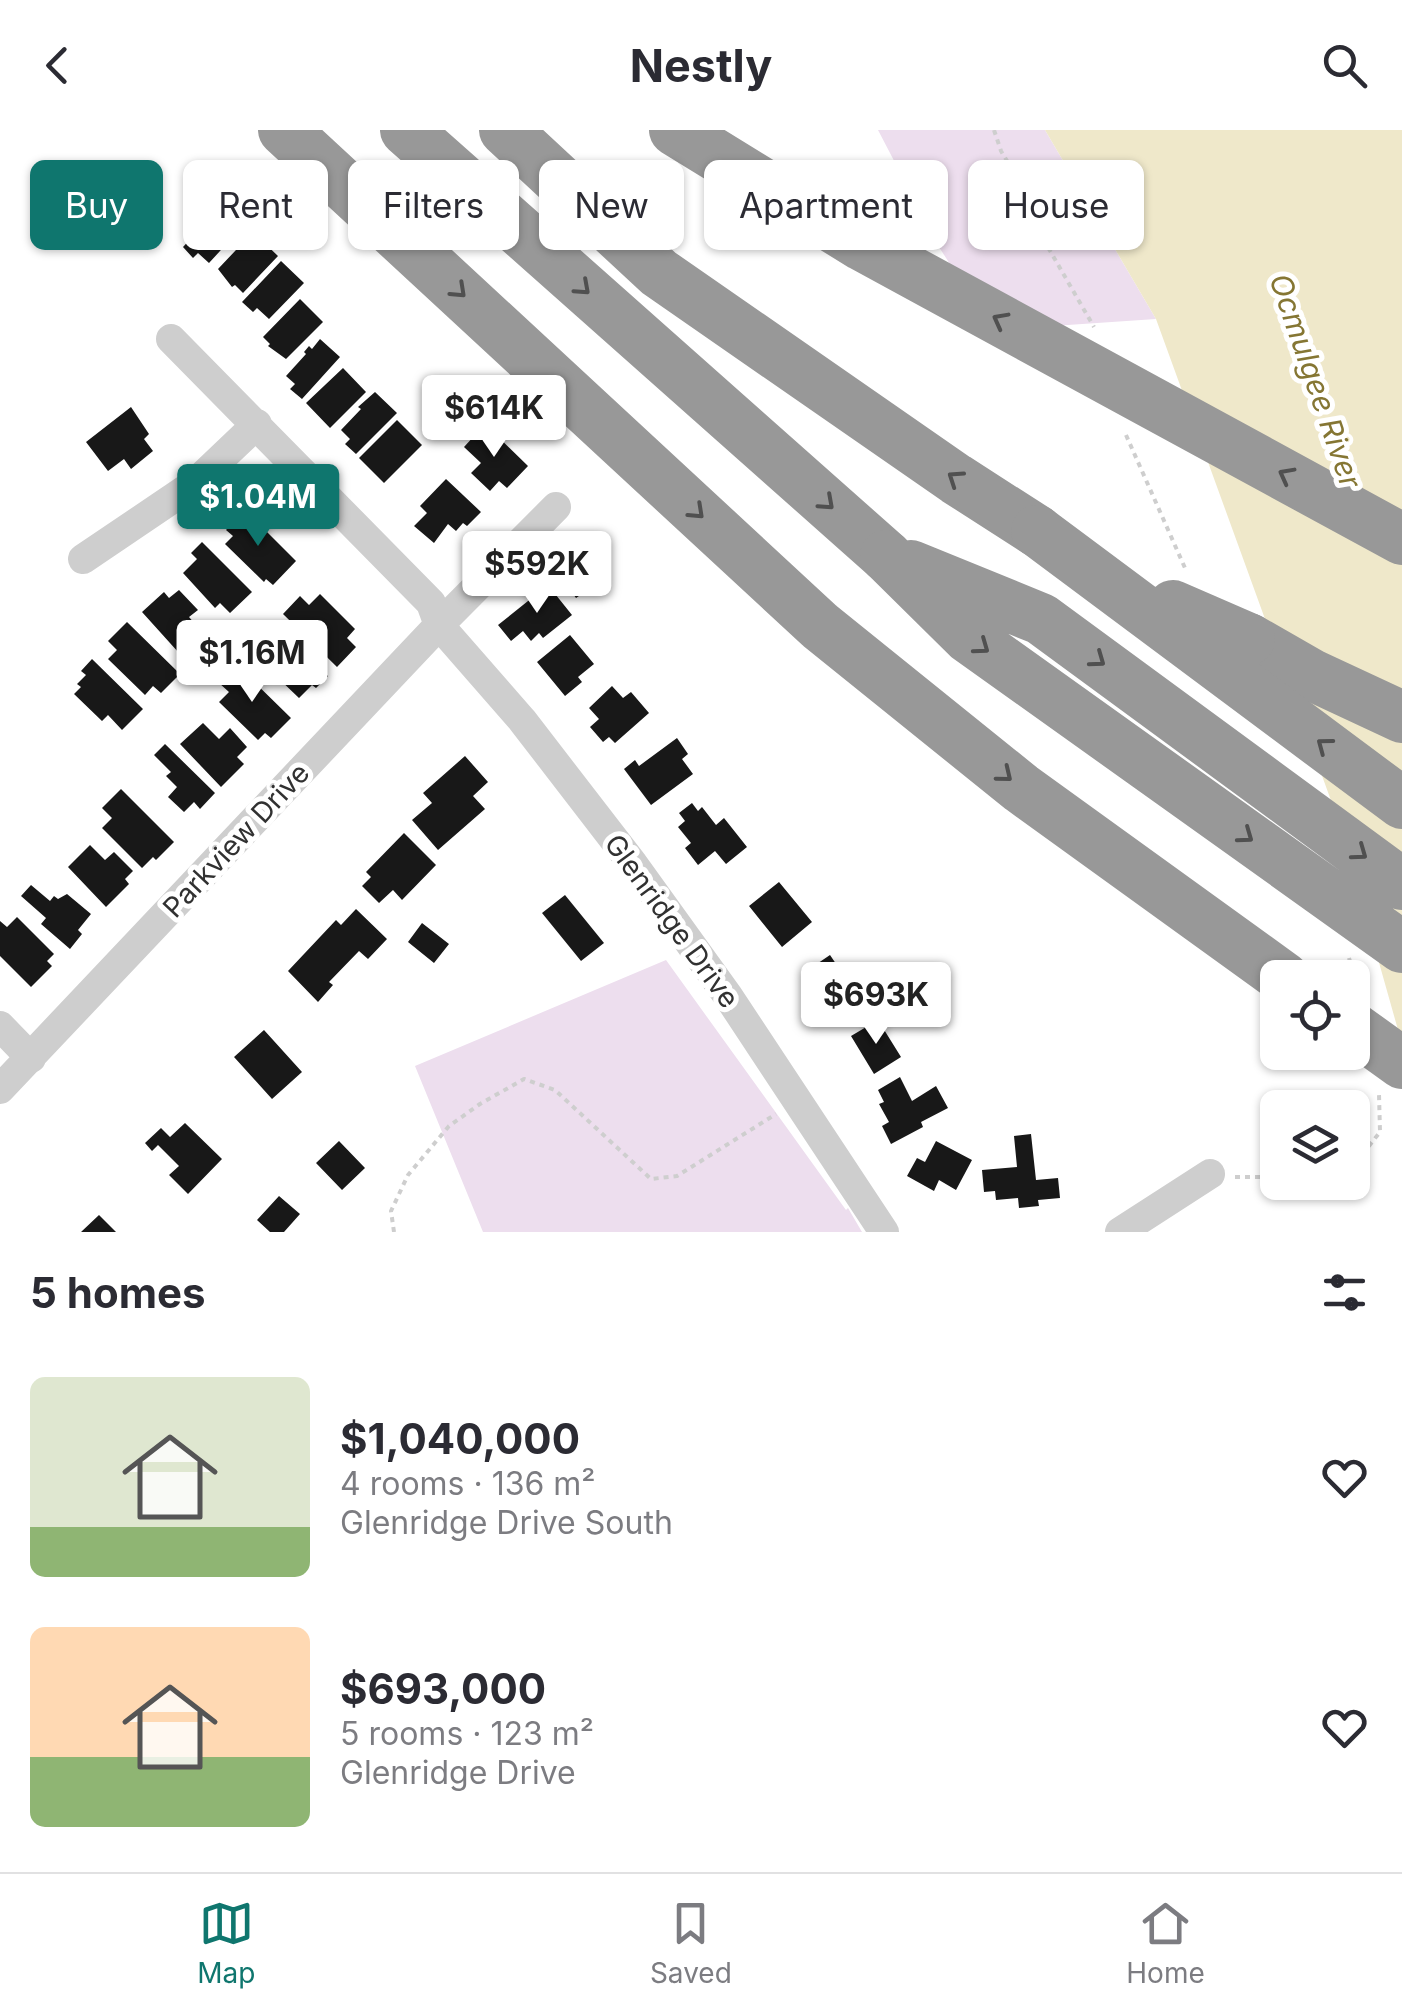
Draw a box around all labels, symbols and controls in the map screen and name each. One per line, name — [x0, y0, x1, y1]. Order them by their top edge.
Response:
icon: back — [30, 38, 85, 93]
text: Nestly — [630, 38, 772, 93]
icon: search — [1317, 38, 1372, 93]
chip: Buy — [30, 160, 163, 250]
chip: Rent — [183, 160, 328, 250]
chip: Filters — [348, 160, 519, 250]
chip: New — [539, 160, 684, 250]
chip: Apartment — [704, 160, 948, 250]
chip: House — [968, 160, 1144, 250]
water label: Ocmulgee River — [1262, 269, 1370, 493]
one-way arrow — [571, 276, 590, 294]
one-way arrow — [447, 280, 466, 298]
one-way arrow — [993, 313, 1011, 333]
pin: $614K — [424, 375, 564, 460]
text: $614K — [444, 388, 544, 427]
pin: $1.04M — [177, 464, 339, 549]
one-way arrow — [1278, 468, 1296, 488]
one-way arrow — [947, 472, 966, 490]
text: $1.04M — [199, 477, 317, 516]
one-way arrow — [815, 491, 833, 509]
one-way arrow — [685, 500, 704, 518]
pin: $592K — [467, 531, 607, 616]
text: $592K — [484, 544, 590, 583]
pin: $1.16M — [171, 620, 333, 705]
text: $1.16M — [199, 633, 305, 672]
one-way arrow — [971, 635, 989, 653]
one-way arrow — [1087, 649, 1105, 666]
one-way arrow — [1317, 739, 1335, 756]
street label: Parkview Drive — [156, 756, 316, 924]
one-way arrow — [993, 763, 1011, 781]
one-way arrow — [1235, 824, 1254, 842]
street label: Glenridge Drive — [598, 828, 746, 1014]
one-way arrow — [1349, 841, 1367, 858]
map controls — [1260, 960, 1370, 1200]
button: locate — [1260, 960, 1370, 1070]
pin: $693K — [806, 962, 946, 1047]
text: $693K — [823, 975, 929, 1014]
button: layers — [1260, 1090, 1370, 1200]
icon: filters — [1317, 1265, 1372, 1320]
text: 5 homes — [30, 1267, 206, 1318]
text: $1,040,000 — [340, 1413, 580, 1464]
icon: home — [110, 1417, 230, 1537]
icon: heart — [1317, 1450, 1372, 1505]
text: 4 rooms · 136 m² — [340, 1464, 596, 1503]
text: Glenridge Drive South — [340, 1503, 673, 1542]
text: $693,000 — [340, 1663, 546, 1714]
icon: home — [110, 1667, 230, 1787]
icon: heart — [1317, 1700, 1372, 1755]
text: 5 rooms · 123 m² — [340, 1714, 594, 1753]
text: Glenridge Drive — [340, 1753, 576, 1792]
tab: Map — [197, 1896, 255, 1990]
tab: Saved — [650, 1896, 732, 1990]
tab: Home — [1126, 1896, 1205, 1990]

